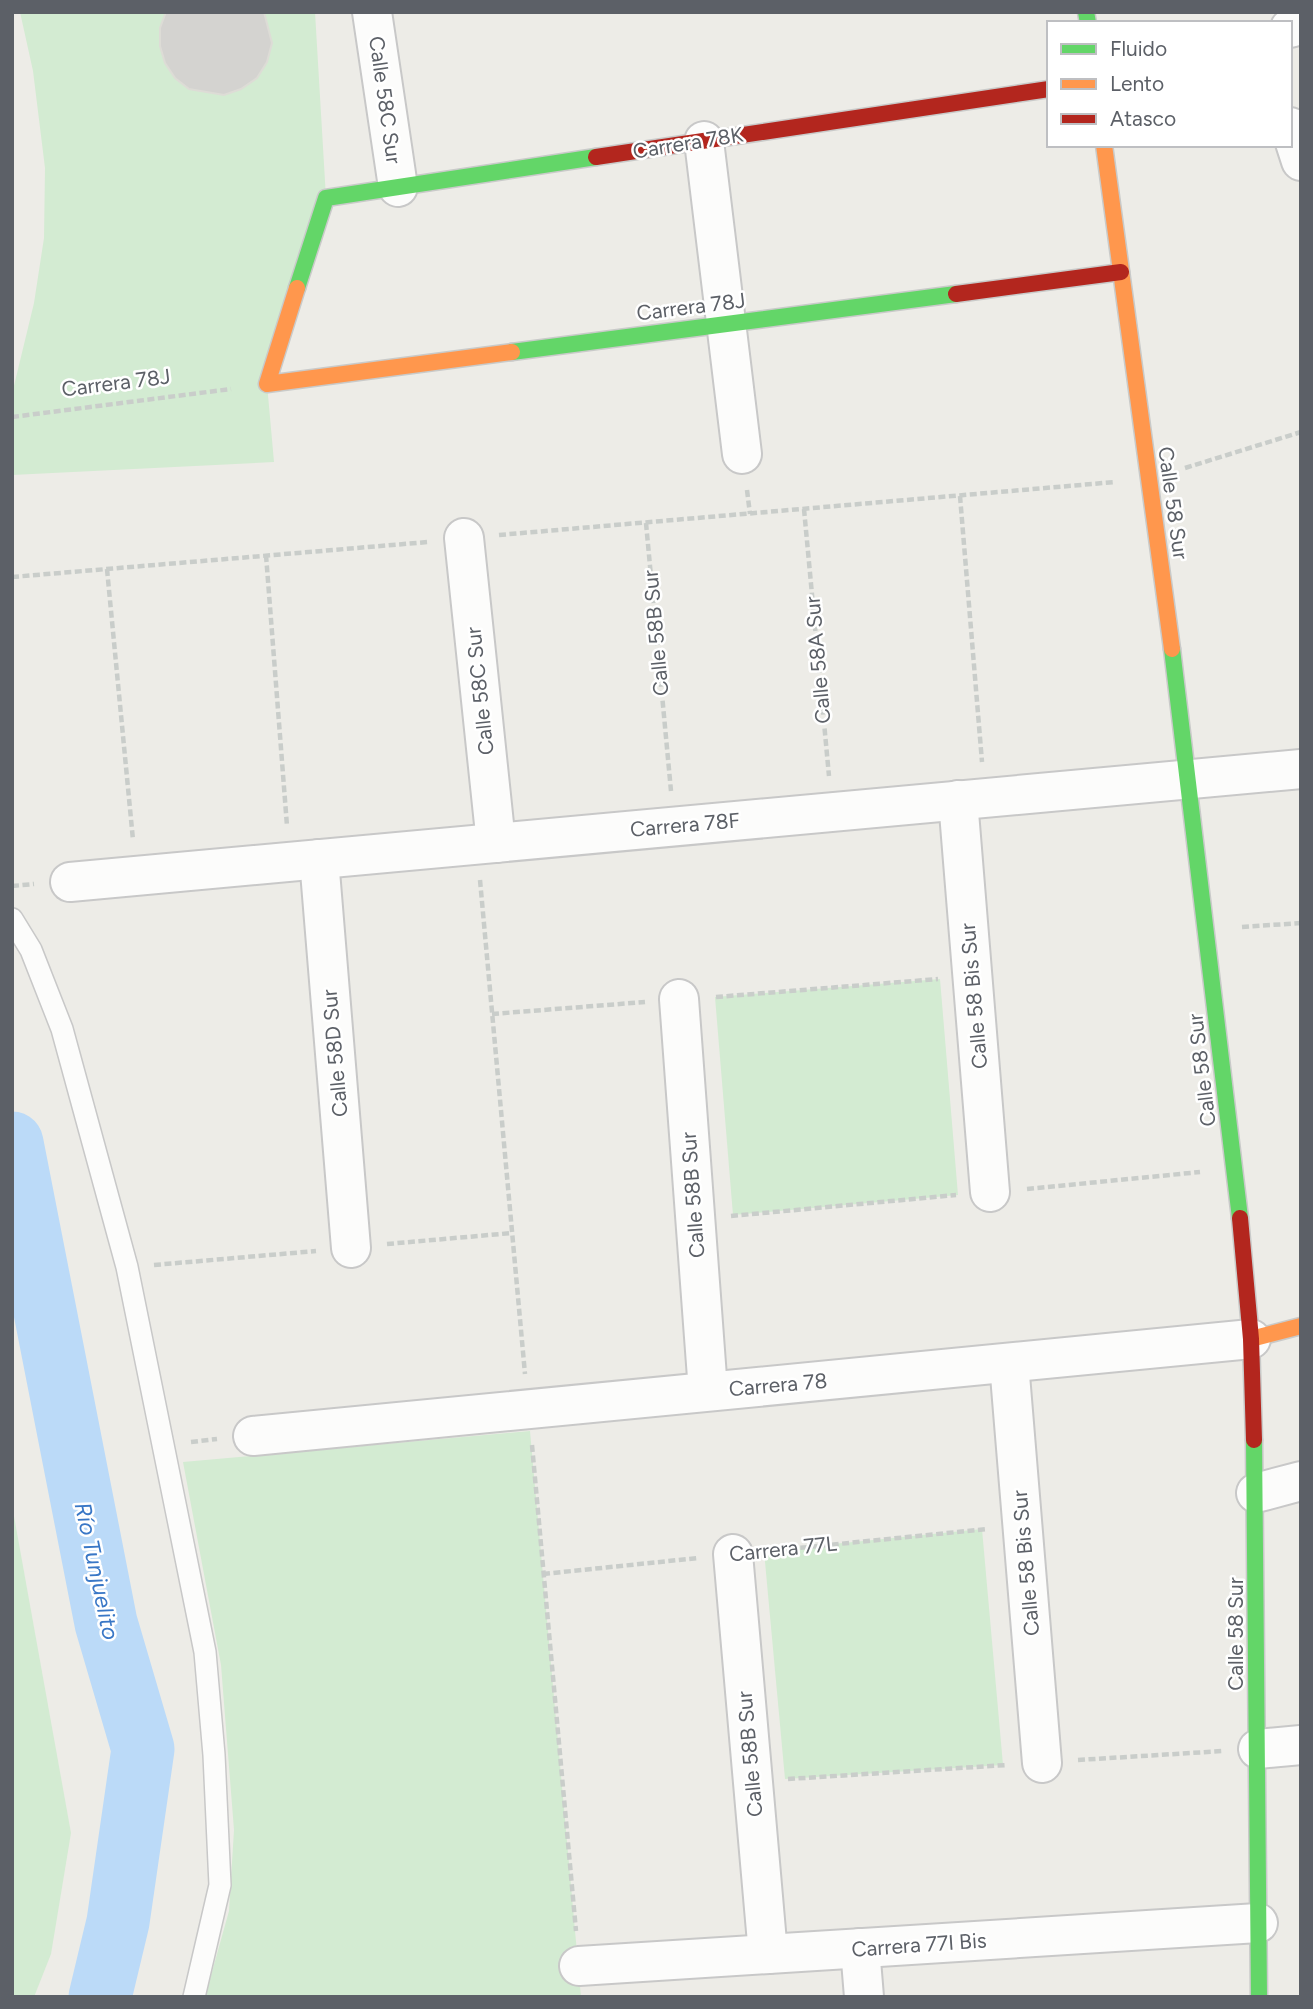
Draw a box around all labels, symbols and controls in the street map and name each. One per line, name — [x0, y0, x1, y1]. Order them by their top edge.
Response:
legend — [1047, 21, 1292, 147]
street label: Calle 58C Sur — [364, 34, 407, 165]
text: Fluido — [1110, 36, 1167, 61]
text: Lento — [1110, 71, 1164, 96]
text: Atasco — [1110, 106, 1176, 131]
street label: Carrera 78K — [631, 121, 745, 164]
street label: Carrera 78J — [635, 287, 747, 326]
street label: Carrera 78J — [60, 363, 172, 402]
street label: Calle 58 Sur — [1153, 445, 1194, 561]
street label: Calle 58B Sur — [638, 569, 673, 697]
street label: Calle 58A Sur — [799, 595, 836, 725]
street label: Calle 58C Sur — [460, 626, 499, 756]
street label: Carrera 78F — [629, 807, 741, 842]
street label: Calle 58 Bis Sur — [955, 922, 992, 1070]
street label: Calle 58D Sur — [316, 988, 353, 1118]
street label: Calle 58 Sur — [1182, 1012, 1221, 1128]
street label: Calle 58B Sur — [676, 1131, 709, 1259]
street label: Carrera 78 — [728, 1368, 828, 1401]
street label: Calle 58 Bis Sur — [1007, 1489, 1044, 1637]
water label: Río Tunjuelito — [69, 1500, 125, 1642]
street label: Carrera 77L — [728, 1530, 838, 1567]
street label: Calle 58 Sur — [1223, 1577, 1248, 1691]
street label: Calle 58B Sur — [732, 1690, 767, 1818]
street label: Carrera 77I Bis — [851, 1927, 987, 1962]

